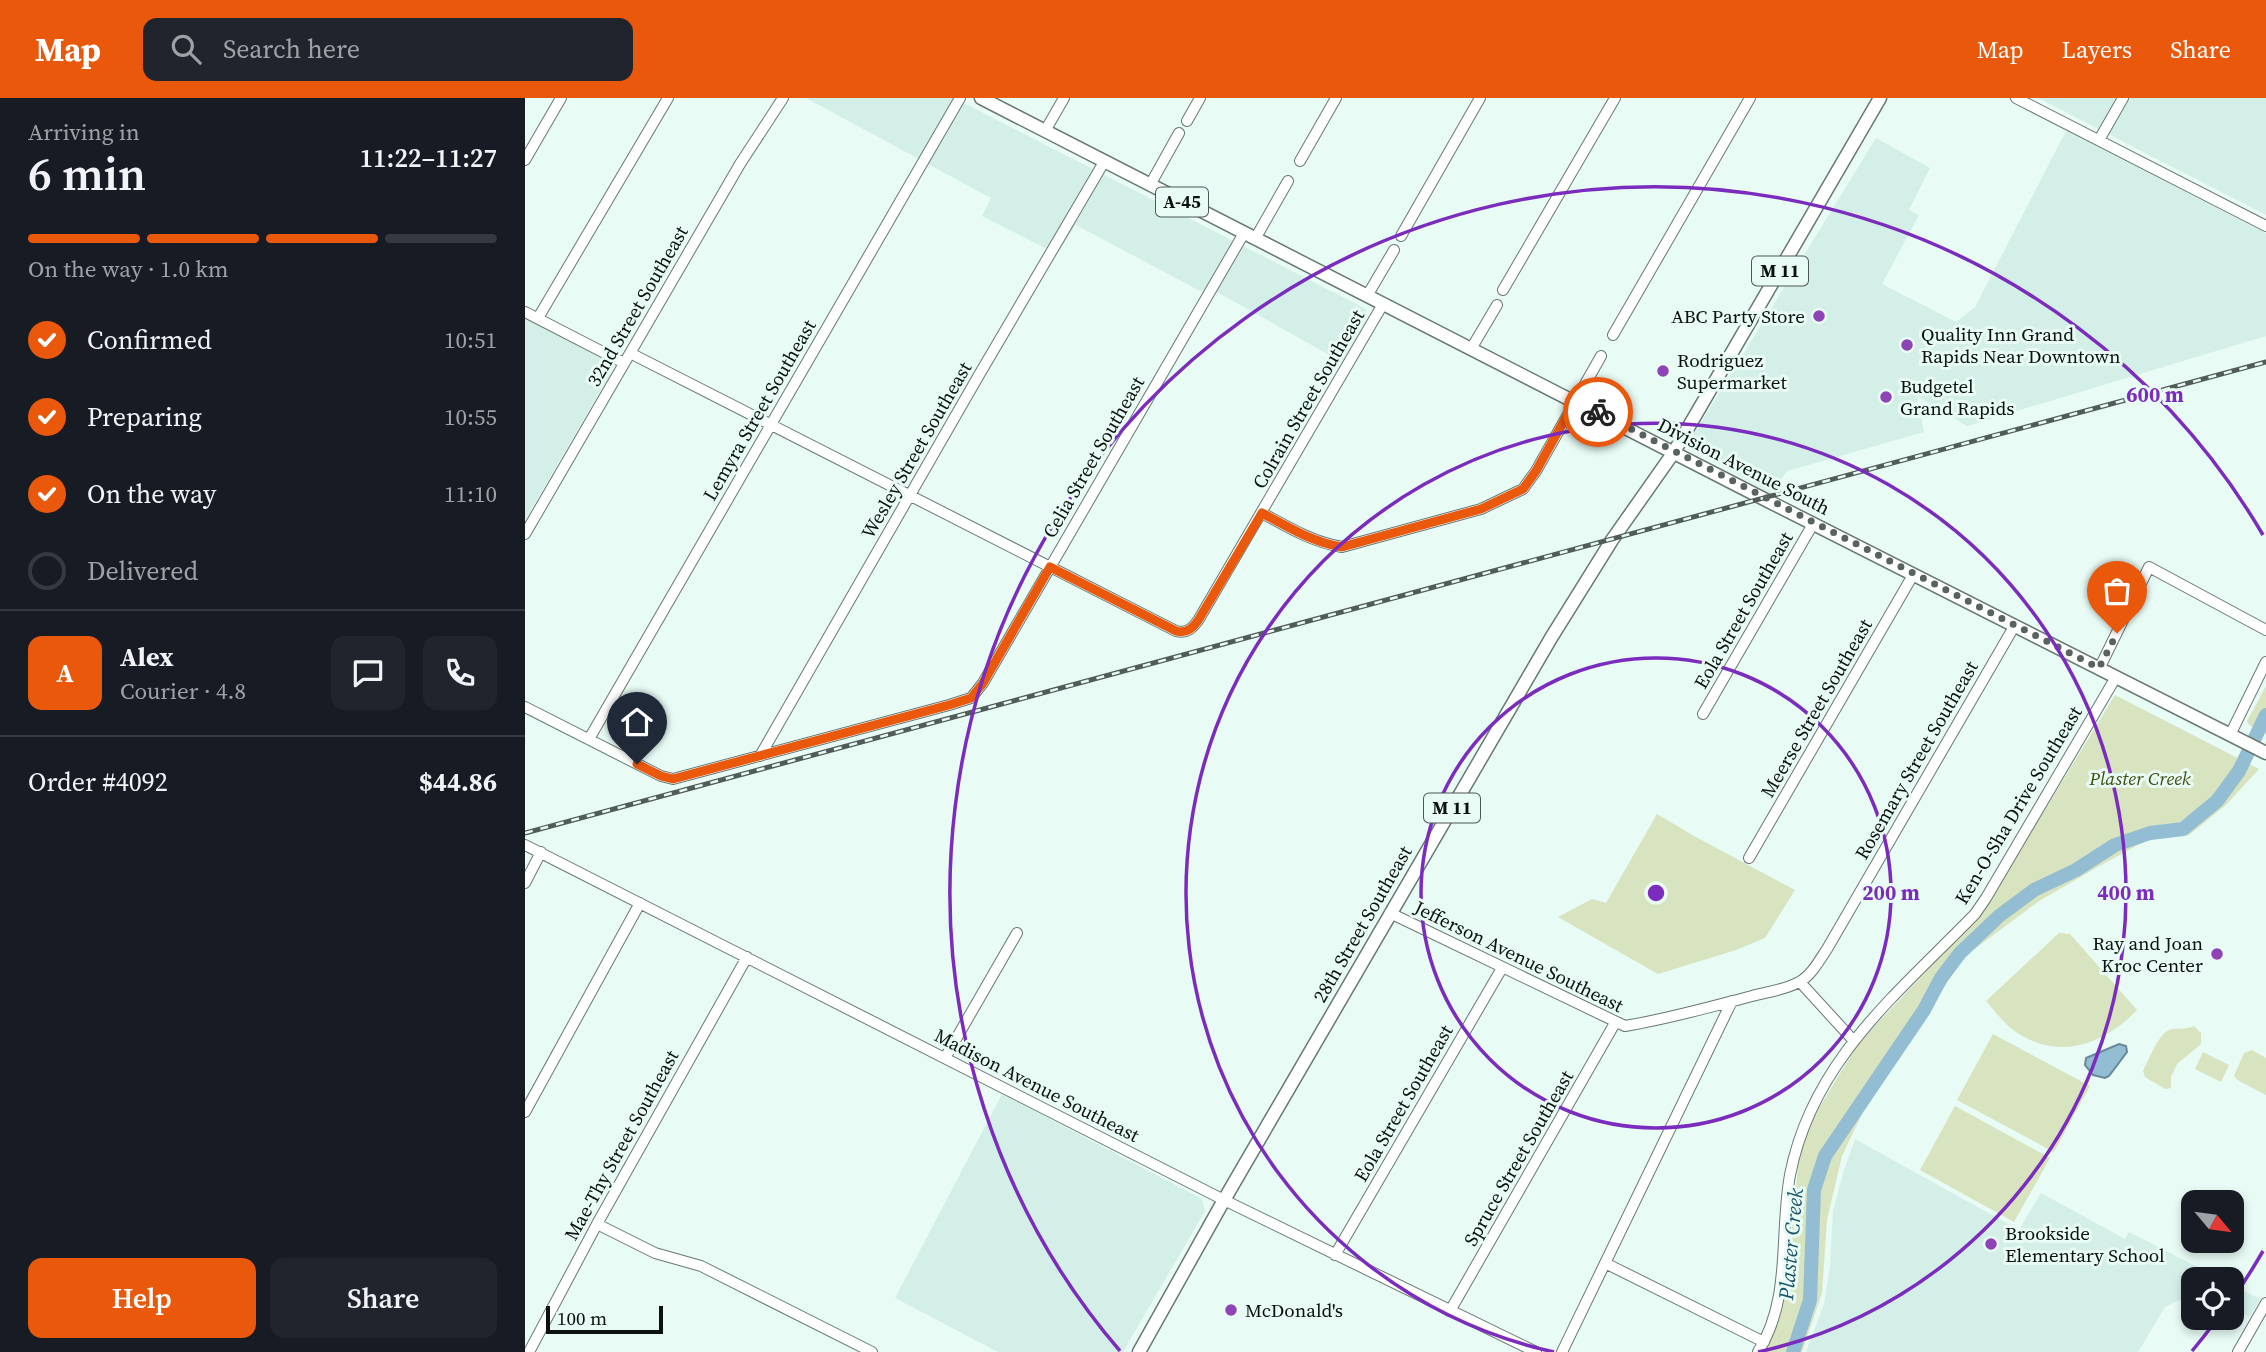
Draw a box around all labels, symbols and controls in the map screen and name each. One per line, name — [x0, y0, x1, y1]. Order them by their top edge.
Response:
search box — [143, 18, 633, 81]
text: Map — [35, 27, 101, 72]
icon: search — [167, 30, 205, 68]
text: Search here — [223, 31, 360, 67]
text: Map — [1977, 33, 2024, 66]
text: Layers — [2062, 33, 2132, 66]
text: Share — [2170, 33, 2231, 66]
text: Arriving in — [28, 116, 140, 148]
text: 11:22–11:27 — [360, 140, 497, 176]
text: 6 min — [28, 142, 146, 205]
road number: A-45 — [1156, 188, 1208, 217]
street label: 32nd Street Southeast — [580, 220, 694, 391]
text: On the way · 1.0 km — [28, 253, 229, 285]
road number: M 11 — [1752, 256, 1808, 286]
place label: ABC Party Store — [1671, 303, 1805, 329]
street label: Colrain Street Southeast — [1246, 304, 1370, 493]
marker: ABC Party Store — [1811, 308, 1827, 324]
street label: Lemyra Street Southeast — [696, 314, 822, 505]
icon: check — [28, 321, 66, 359]
place label: Quality Inn Grand Rapids Near Downtown — [1921, 321, 2121, 369]
text: Confirmed — [87, 322, 212, 358]
text: 10:51 — [444, 324, 497, 356]
marker: Quality Inn Grand Rapids Near Downtown — [1899, 337, 1915, 353]
place label: Rodriguez Supermarket — [1677, 347, 1787, 395]
street label: Wesley Street Southeast — [855, 356, 978, 543]
marker: Rodriguez Supermarket — [1655, 363, 1671, 379]
street label: Celia Street Southeast — [1036, 371, 1150, 543]
place label: Budgetel Grand Rapids — [1900, 373, 2015, 421]
courier — [1563, 377, 1633, 447]
text: 600 m — [2126, 380, 2184, 409]
marker: Budgetel Grand Rapids — [1878, 389, 1894, 405]
icon: bike — [1579, 393, 1617, 431]
icon: check — [28, 398, 66, 436]
text: Preparing — [87, 399, 202, 435]
text: 10:55 — [444, 401, 497, 433]
street label: Division Avenue South — [1654, 411, 1834, 521]
icon: check — [28, 475, 66, 513]
text: On the way — [87, 476, 216, 512]
text: 11:10 — [444, 478, 497, 510]
street label: Eola Street Southeast — [1687, 526, 1799, 693]
text: Delivered — [87, 553, 198, 589]
pin — [2087, 561, 2147, 633]
icon: bag — [2098, 572, 2136, 610]
street label: Meerse Street Southeast — [1754, 613, 1878, 802]
button: chat — [331, 636, 405, 710]
button: phone — [423, 636, 497, 710]
text: Alex — [120, 639, 174, 675]
text: A — [56, 655, 74, 691]
street label: Rosemary Street Southeast — [1848, 655, 1984, 864]
text: Courier · 4.8 — [120, 675, 246, 707]
pin — [607, 692, 667, 764]
street label: Ken-O-Sha Drive Southeast — [1948, 700, 2088, 909]
icon: home — [618, 703, 656, 741]
text: Order #4092 — [28, 764, 168, 800]
text: $44.86 — [419, 764, 497, 800]
park label: Plaster Creek — [2088, 765, 2191, 791]
road number: M 11 — [1424, 794, 1480, 822]
street label: 28th Street Southeast — [1307, 840, 1418, 1007]
text: 200 m — [1862, 878, 1920, 907]
text: 400 m — [2097, 878, 2155, 907]
centre of rings — [1644, 881, 1668, 905]
street label: Jefferson Avenue Southeast — [1409, 894, 1629, 1018]
place label: Ray and Joan Kroc Center — [2092, 930, 2203, 978]
marker: Ray and Joan Kroc Center — [2209, 946, 2225, 962]
street label: Eola Street Southeast — [1347, 1019, 1459, 1186]
street label: Madison Avenue Southeast — [930, 1022, 1145, 1148]
street label: Mae-Thy Street Southeast — [558, 1045, 685, 1245]
street label: Spruce Street Southeast — [1457, 1065, 1579, 1251]
water label: Plaster Creek — [1771, 1187, 1810, 1302]
north arrow — [2181, 1190, 2243, 1253]
map controls — [2181, 1190, 2244, 1330]
place label: Brookside Elementary School — [2005, 1220, 2165, 1268]
marker: Brookside Elementary School — [1983, 1236, 1999, 1252]
button: Help — [28, 1258, 256, 1338]
button: Share — [270, 1258, 497, 1338]
button: locate — [2181, 1267, 2244, 1330]
place label: McDonald's — [1245, 1297, 1343, 1323]
marker: McDonald's — [1223, 1302, 1239, 1318]
scale bar — [546, 1303, 663, 1335]
text: 100 m — [557, 1305, 607, 1331]

